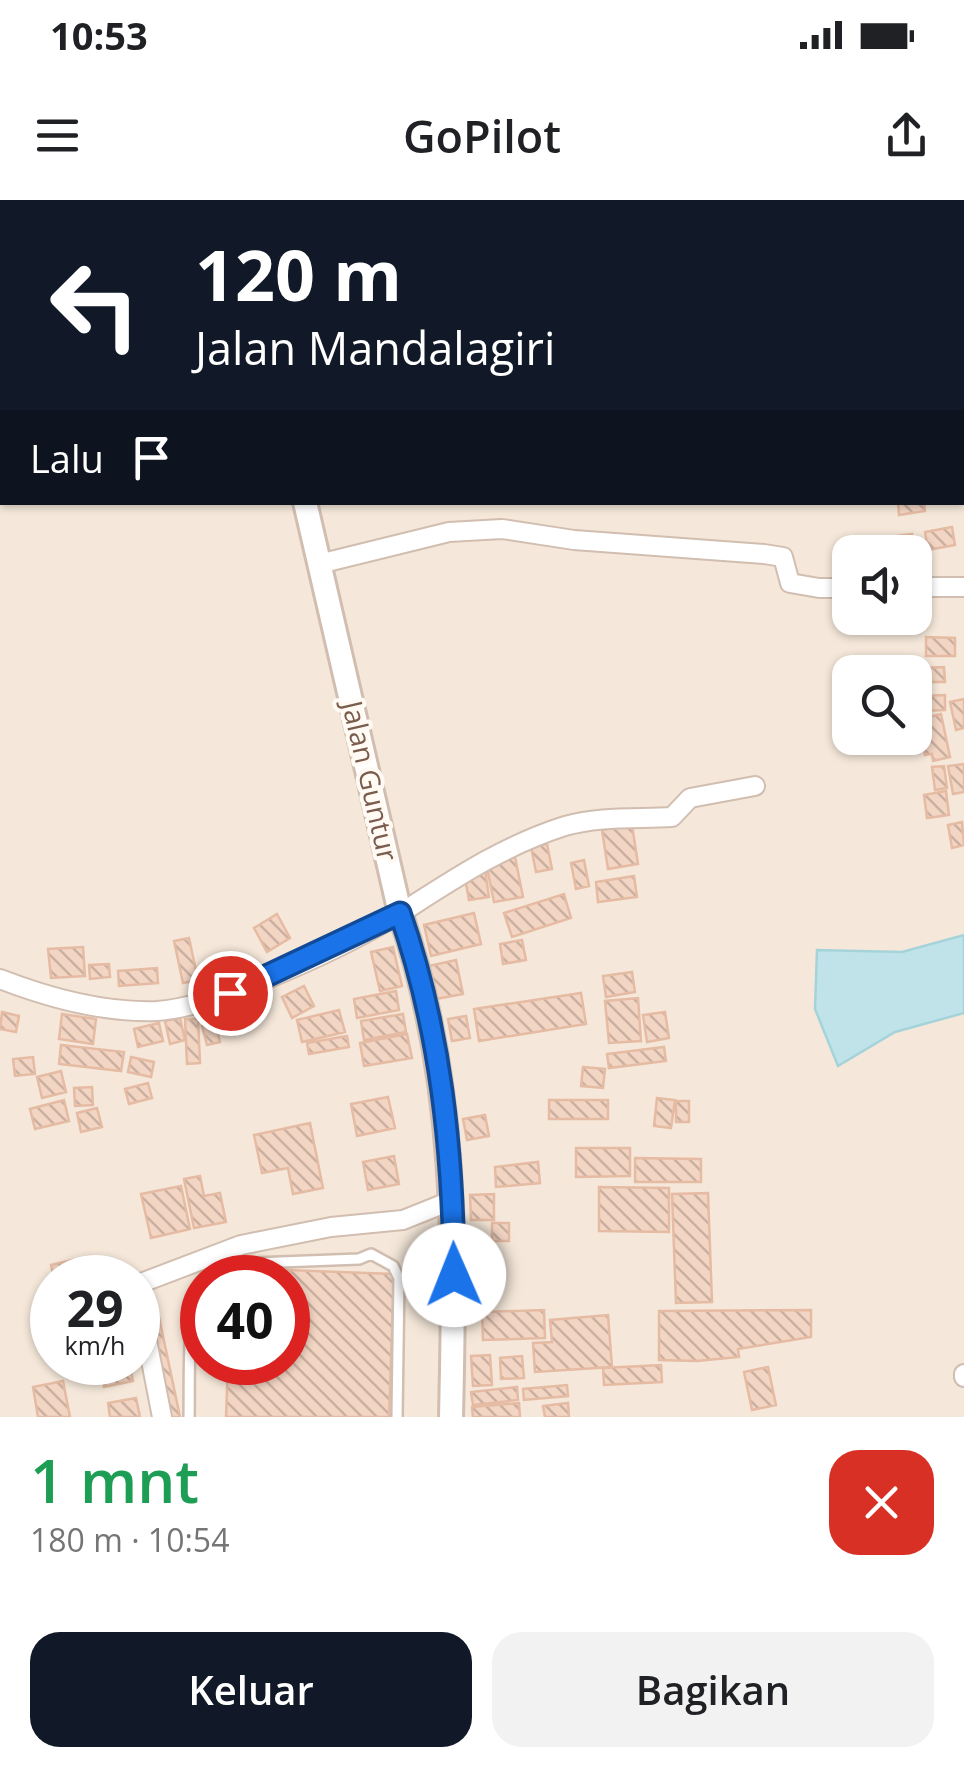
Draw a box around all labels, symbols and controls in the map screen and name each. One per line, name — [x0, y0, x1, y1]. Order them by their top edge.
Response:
text: 10:53 — [50, 9, 148, 61]
text: GoPilot — [403, 105, 561, 166]
icon: menu — [30, 108, 85, 163]
icon: share — [879, 108, 934, 163]
text: 120 m — [195, 226, 402, 322]
icon: left — [30, 240, 160, 370]
text: Jalan Mandalagiri — [195, 317, 555, 378]
icon: arrive — [124, 430, 179, 485]
text: Lalu — [30, 432, 104, 484]
map controls — [832, 535, 932, 755]
button: sound — [832, 535, 932, 635]
button: search — [832, 655, 932, 755]
street label: Jalan Guntur — [333, 694, 408, 865]
pin — [188, 951, 273, 1036]
icon: arrive — [203, 966, 258, 1021]
position arrow — [402, 1223, 506, 1327]
speed limit sign: 40 — [180, 1255, 310, 1385]
text: 29 — [66, 1274, 124, 1342]
text: km/h — [65, 1328, 125, 1362]
text: 1 mnt — [30, 1439, 199, 1521]
button: close — [829, 1450, 934, 1555]
text: 180 m · 10:54 — [30, 1518, 229, 1561]
button: Keluar — [30, 1632, 472, 1747]
button: Bagikan — [492, 1632, 934, 1747]

